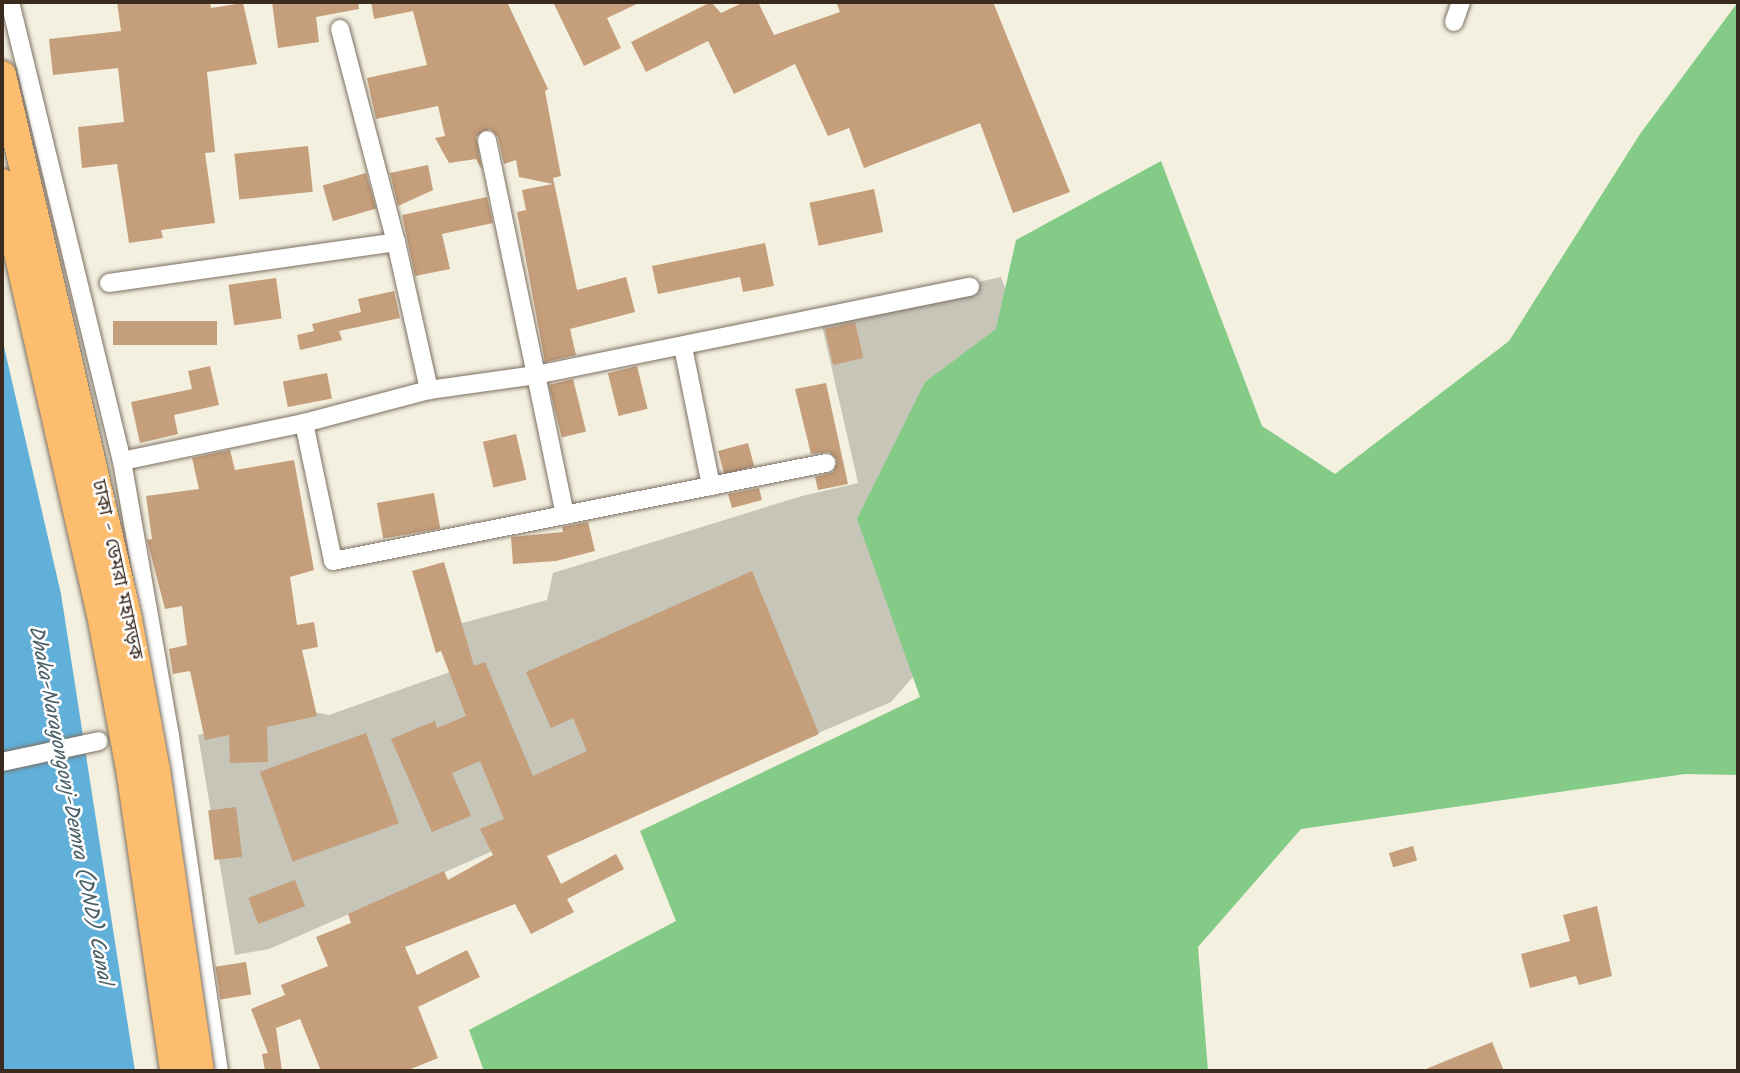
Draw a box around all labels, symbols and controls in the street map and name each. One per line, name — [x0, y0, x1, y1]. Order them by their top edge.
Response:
street label: ঢাকা - ডেমরা মহাসড়ক — [86, 478, 146, 662]
water label: Dhaka-Narayongonj-Demra (DND) Canal — [22, 623, 116, 987]

